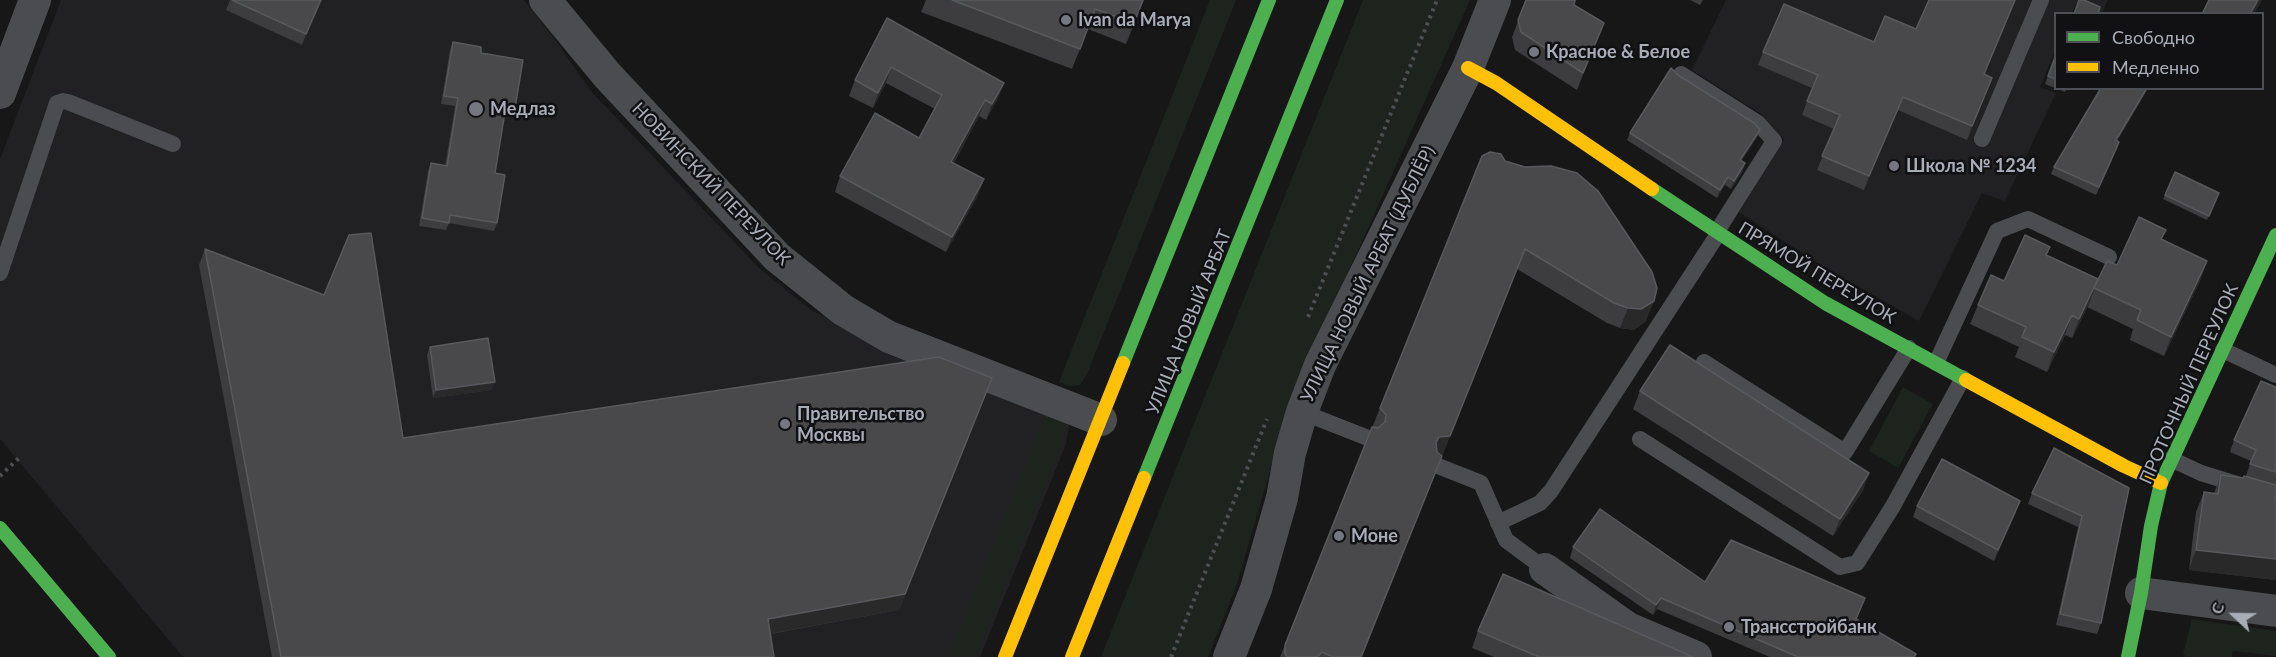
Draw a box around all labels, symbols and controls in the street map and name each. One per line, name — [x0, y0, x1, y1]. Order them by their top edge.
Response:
place label: Ivan da Marya — [1078, 9, 1191, 31]
legend — [2054, 12, 2264, 90]
marker: Ivan da Marya — [1059, 13, 1073, 27]
text: Свободно — [2112, 26, 2195, 48]
place label: Красное & Белое — [1546, 41, 1690, 63]
marker: Красное & Белое — [1527, 45, 1541, 59]
text: Медленно — [2112, 56, 2200, 78]
place label: Медлаз — [490, 98, 556, 120]
street label: НОВИНСКИЙ ПЕРЕУЛОК — [628, 98, 794, 270]
marker: Медлаз — [467, 100, 485, 118]
street label: УЛИЦА НОВЫЙ АРБАТ (ДУБЛЁР) — [1296, 142, 1440, 406]
place label: Школа № 1234 — [1906, 155, 2037, 177]
marker: Школа № 1234 — [1887, 159, 1901, 173]
street label: ПРЯМОЙ ПЕРЕУЛОК — [1734, 217, 1900, 329]
street label: УЛИЦА НОВЫЙ АРБАТ — [1142, 226, 1236, 418]
street label: ПРОТОЧНЫЙ ПЕРЕУЛОК — [2135, 280, 2243, 488]
place label: Правительство Москвы — [797, 403, 925, 446]
marker: Правительство Москвы — [778, 417, 792, 431]
place label: Моне — [1351, 525, 1398, 547]
marker: Моне — [1332, 529, 1346, 543]
north arrow — [2204, 585, 2264, 645]
text: С — [2206, 600, 2228, 617]
place label: Трансстройбанк — [1741, 616, 1877, 638]
marker: Трансстройбанк — [1722, 620, 1736, 634]

